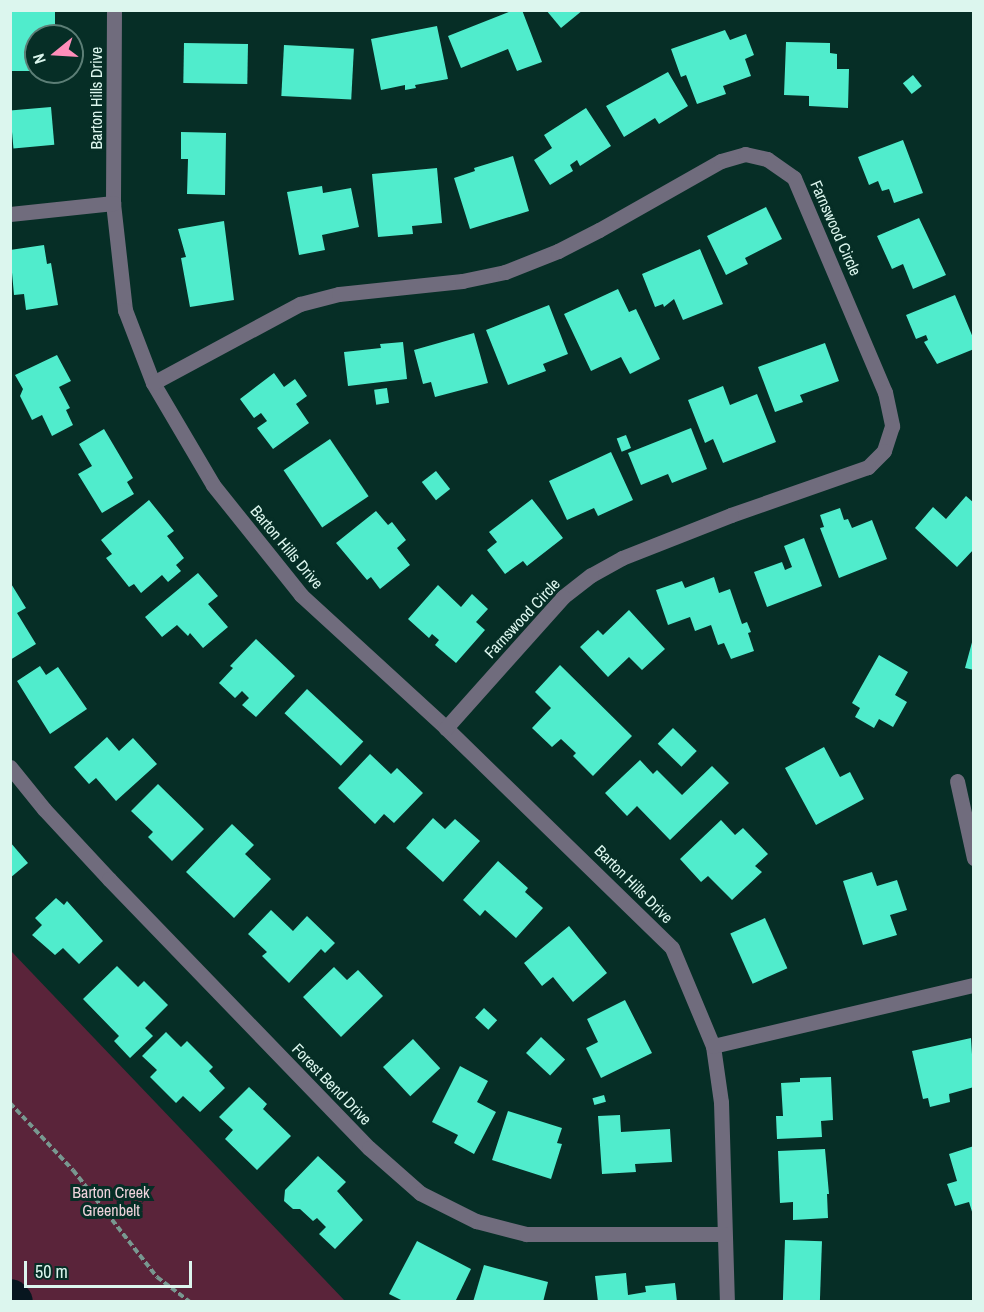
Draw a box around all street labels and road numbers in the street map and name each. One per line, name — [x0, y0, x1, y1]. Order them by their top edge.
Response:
street label: Barton Hills Drive — [86, 47, 106, 149]
street label: Farnswood Circle — [806, 177, 866, 279]
street label: Barton Hills Drive — [247, 501, 327, 593]
street label: Farnswood Circle — [480, 574, 564, 662]
street label: Barton Hills Drive — [591, 841, 677, 927]
street label: Forest Bend Drive — [288, 1039, 376, 1129]

